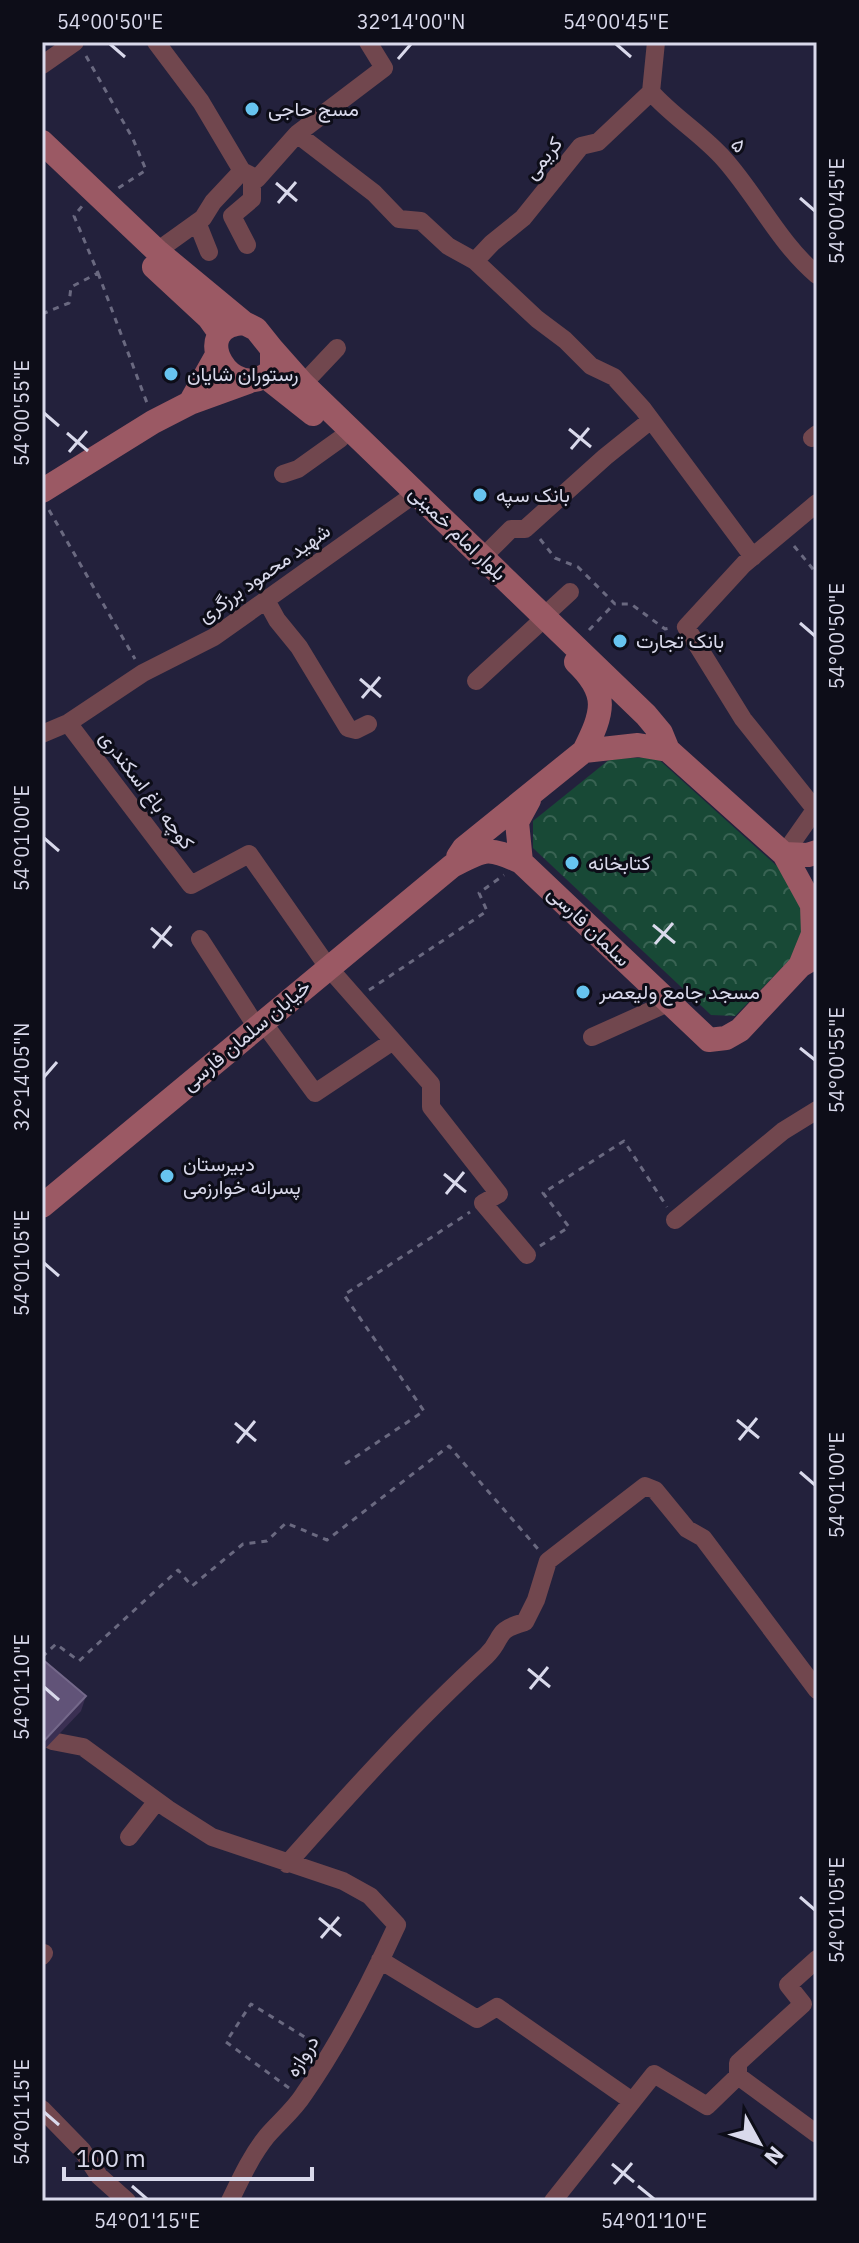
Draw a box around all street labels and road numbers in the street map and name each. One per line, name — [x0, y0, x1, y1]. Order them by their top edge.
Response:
street label: کریمی — [517, 131, 568, 185]
street label: ۵ — [725, 131, 753, 158]
street label: بلوار امام خمینی — [404, 479, 513, 586]
street label: شهید محمود برزگری — [192, 517, 335, 628]
street label: کوچه باغ اسکندری — [93, 725, 201, 855]
street label: سلمان فارسی — [542, 879, 637, 972]
street label: خیابان سلمان فارسی — [175, 973, 316, 1097]
street label: دروازه — [278, 2030, 325, 2082]

